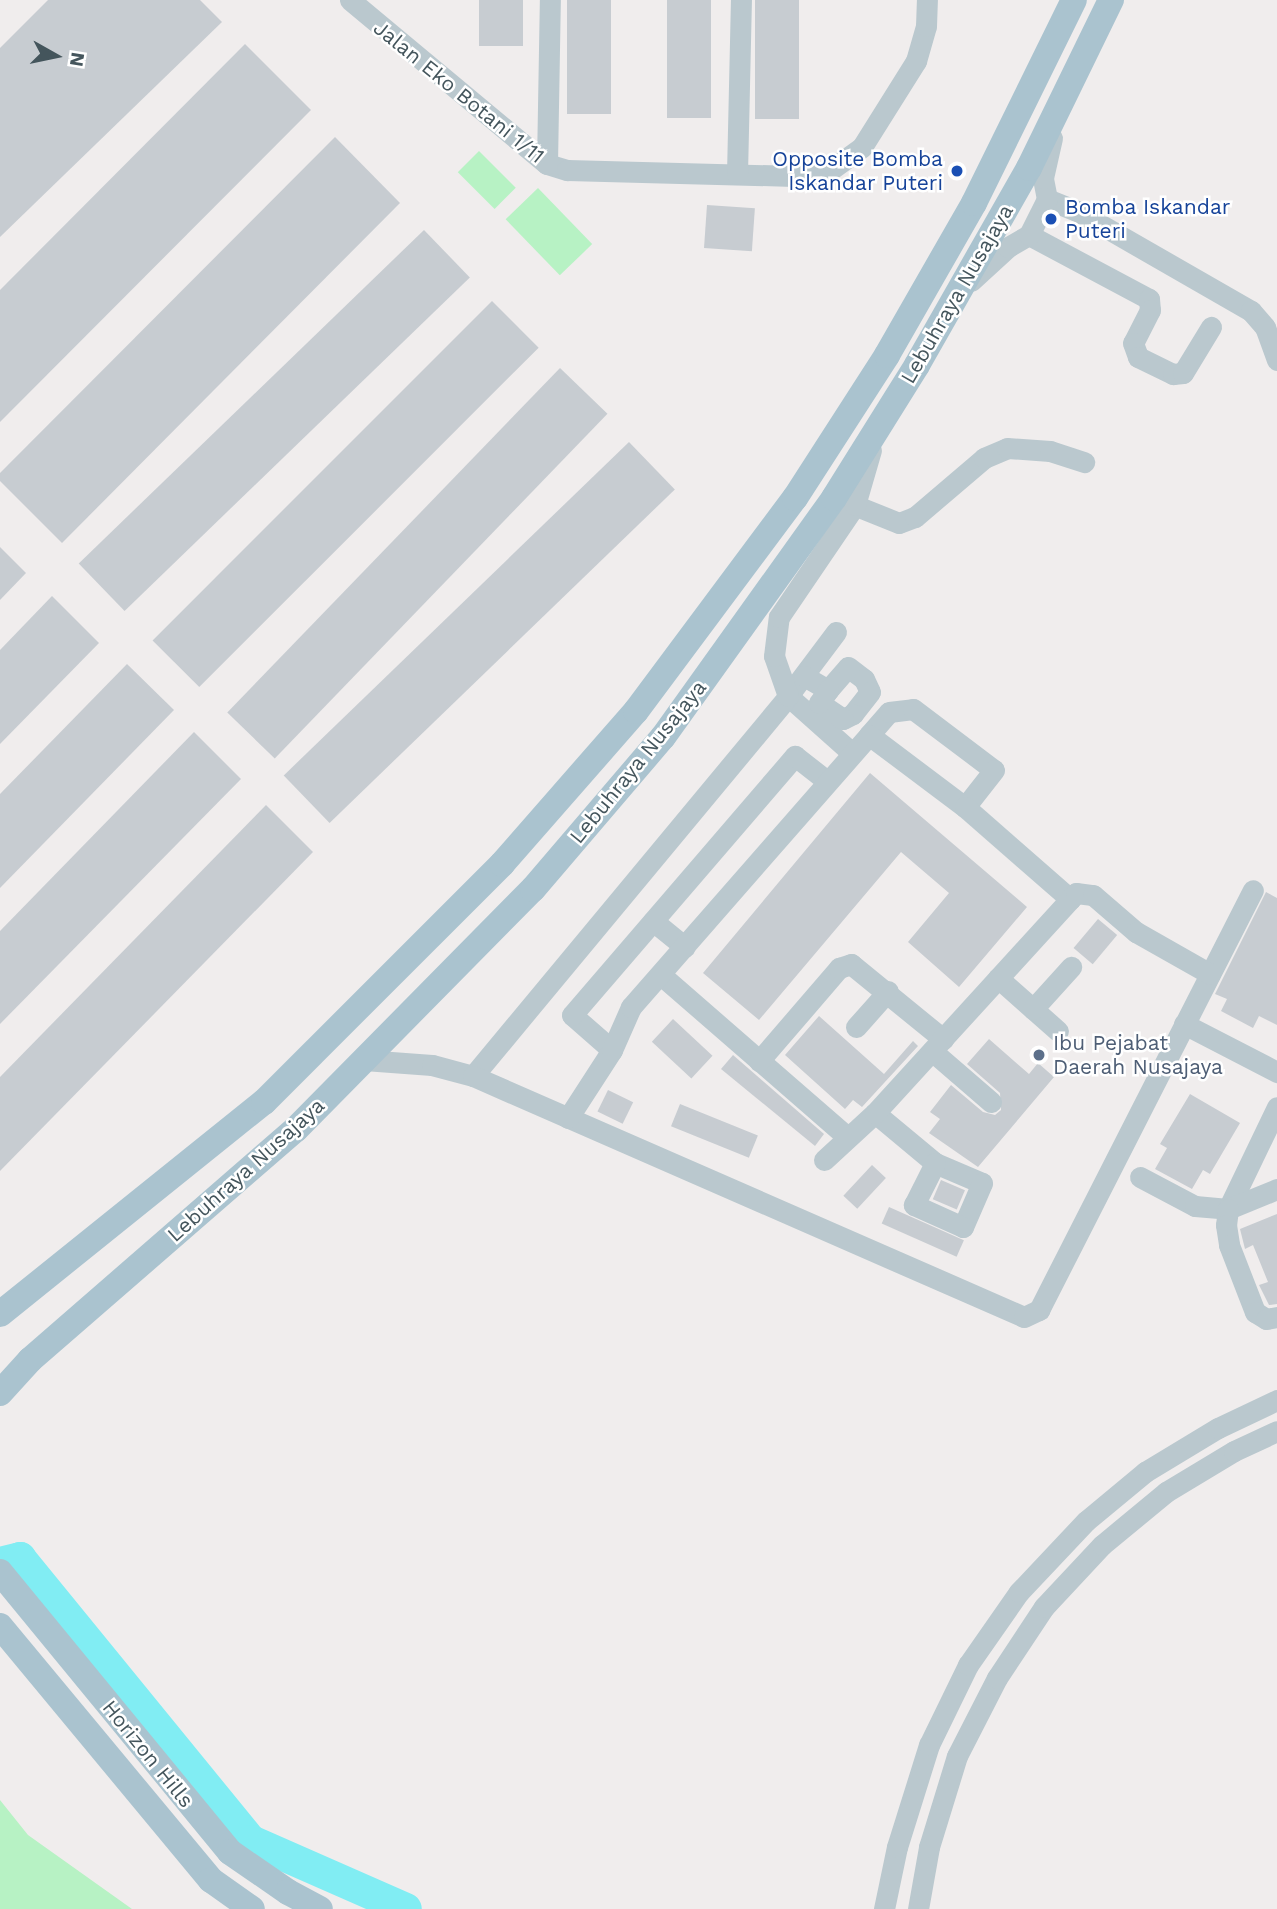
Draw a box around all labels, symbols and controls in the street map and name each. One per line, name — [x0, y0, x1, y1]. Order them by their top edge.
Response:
street label: Jalan Eko Botani 1/11 — [368, 15, 550, 169]
north arrow — [21, 21, 91, 91]
text: N — [65, 51, 90, 68]
place label: Opposite Bomba Iskandar Puteri — [772, 146, 943, 196]
marker: Opposite Bomba Iskandar Puteri — [949, 163, 965, 179]
place label: Bomba Iskandar Puteri — [1065, 194, 1231, 244]
street label: Lebuhraya Nusajaya — [895, 200, 1019, 388]
marker: Bomba Iskandar Puteri — [1043, 211, 1059, 227]
street label: Lebuhraya Nusajaya — [564, 675, 712, 849]
place label: Ibu Pejabat Daerah Nusajaya — [1053, 1030, 1223, 1080]
marker: Ibu Pejabat Daerah Nusajaya — [1031, 1047, 1047, 1063]
street label: Lebuhraya Nusajaya — [162, 1093, 330, 1247]
street label: Horizon Hills — [97, 1695, 199, 1813]

